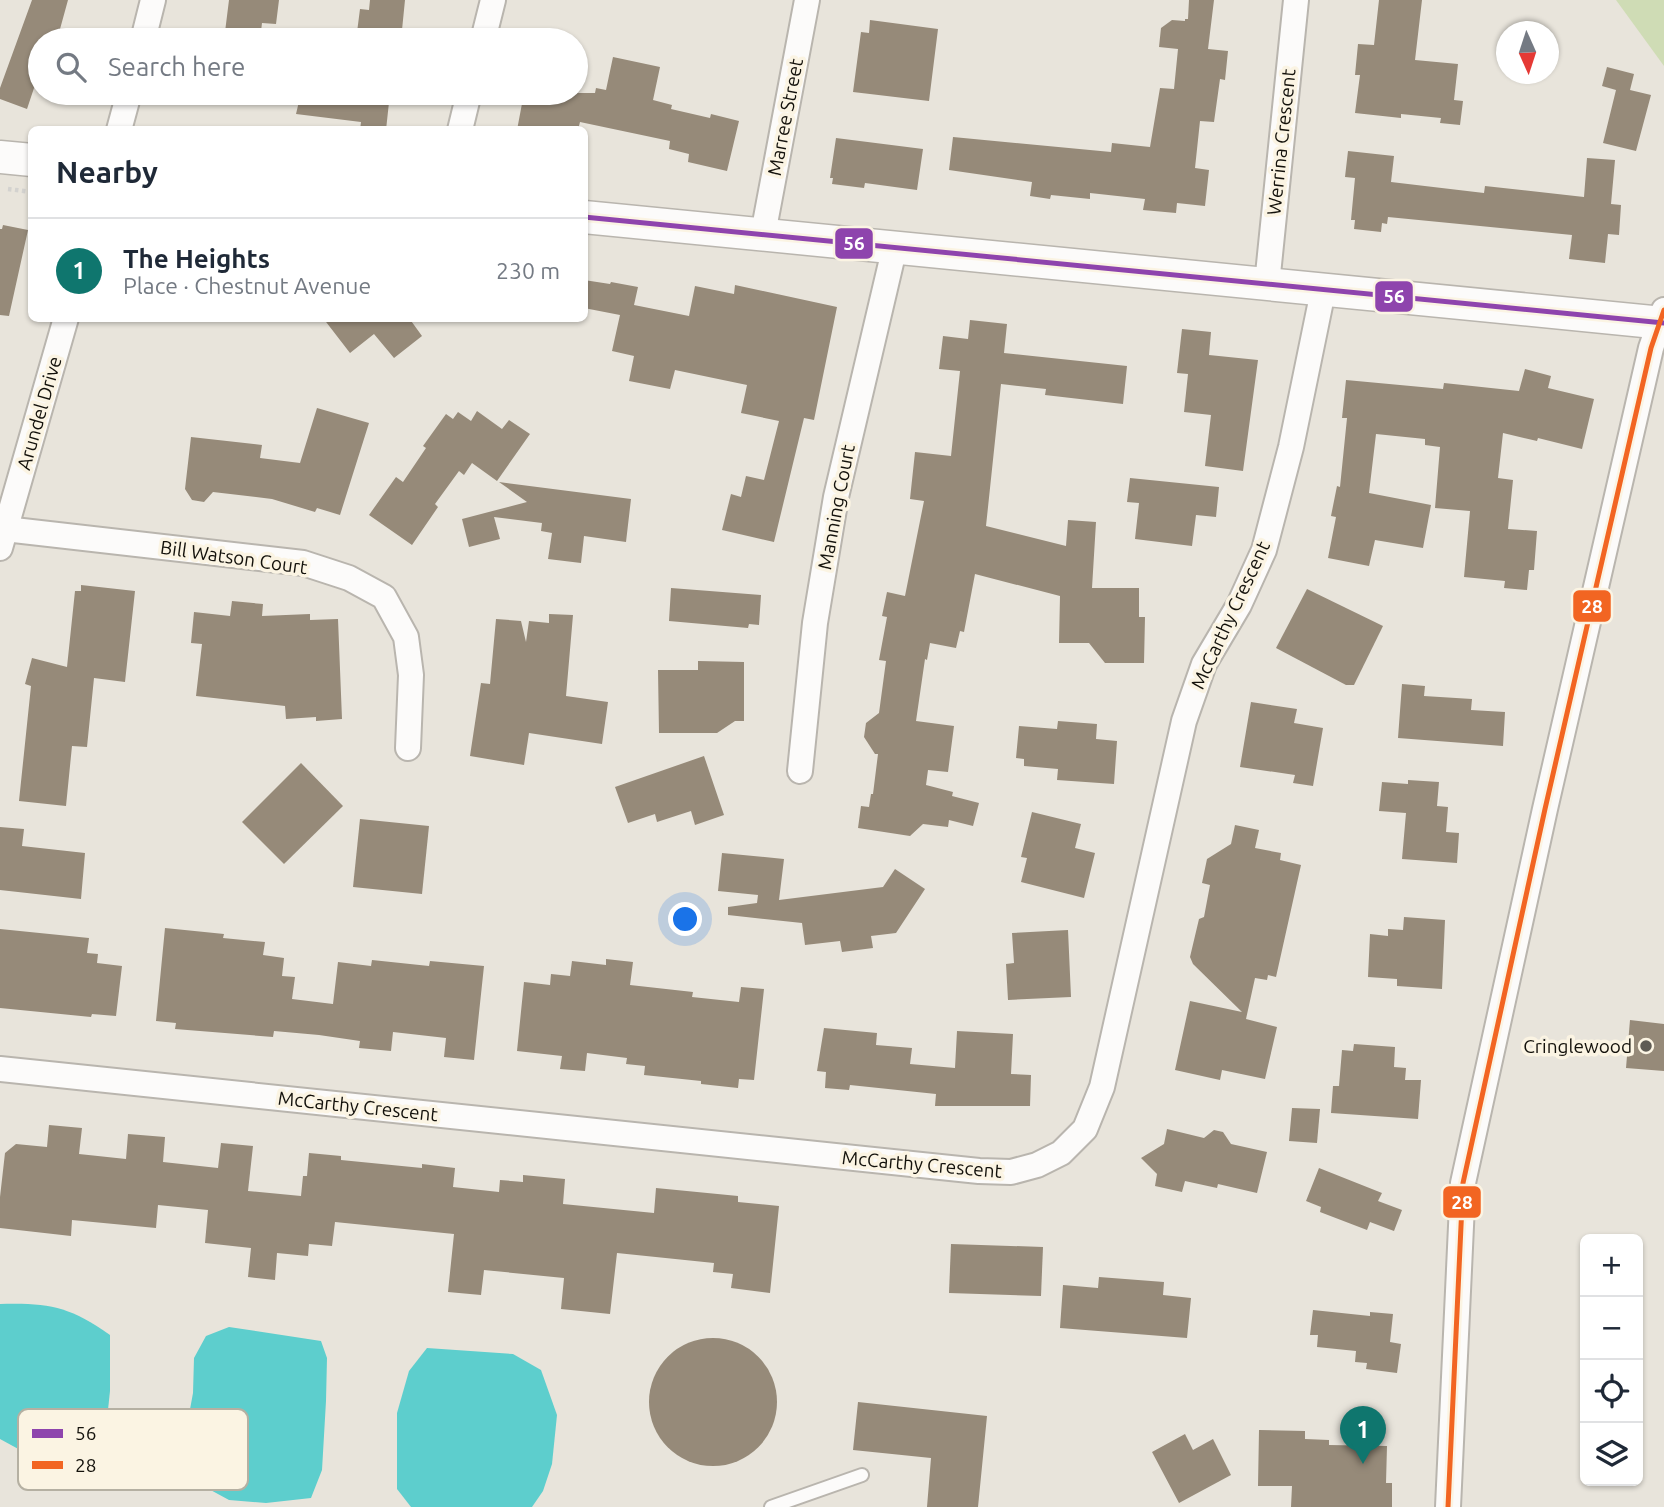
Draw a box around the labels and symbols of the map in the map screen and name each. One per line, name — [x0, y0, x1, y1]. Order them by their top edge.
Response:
north arrow — [1496, 21, 1559, 84]
street label: Marree Street — [763, 56, 807, 178]
street label: Werrina Crescent — [1262, 67, 1300, 216]
line badge: 56 — [834, 227, 874, 260]
text: 56 — [843, 232, 865, 254]
line badge: 56 — [1374, 280, 1414, 313]
text: 56 — [1383, 285, 1405, 307]
street label: Arundel Drive — [12, 354, 66, 472]
street label: Manning Court — [813, 442, 859, 571]
street label: Bill Watson Court — [159, 536, 309, 578]
street label: McCarthy Crescent — [1186, 537, 1274, 693]
line badge: 28 — [1572, 589, 1612, 623]
text: 28 — [1581, 595, 1603, 617]
your location — [668, 902, 702, 936]
place label: Cringlewood — [1523, 1035, 1632, 1057]
marker: Cringlewood — [1638, 1038, 1654, 1054]
street label: McCarthy Crescent — [277, 1087, 440, 1125]
street label: McCarthy Crescent — [841, 1146, 1004, 1182]
line badge: 28 — [1442, 1185, 1482, 1219]
text: 28 — [1451, 1191, 1473, 1213]
pin: 1 — [1340, 1406, 1386, 1464]
legend — [18, 1409, 248, 1490]
text: 56 — [75, 1422, 96, 1444]
text: 28 — [75, 1454, 96, 1476]

